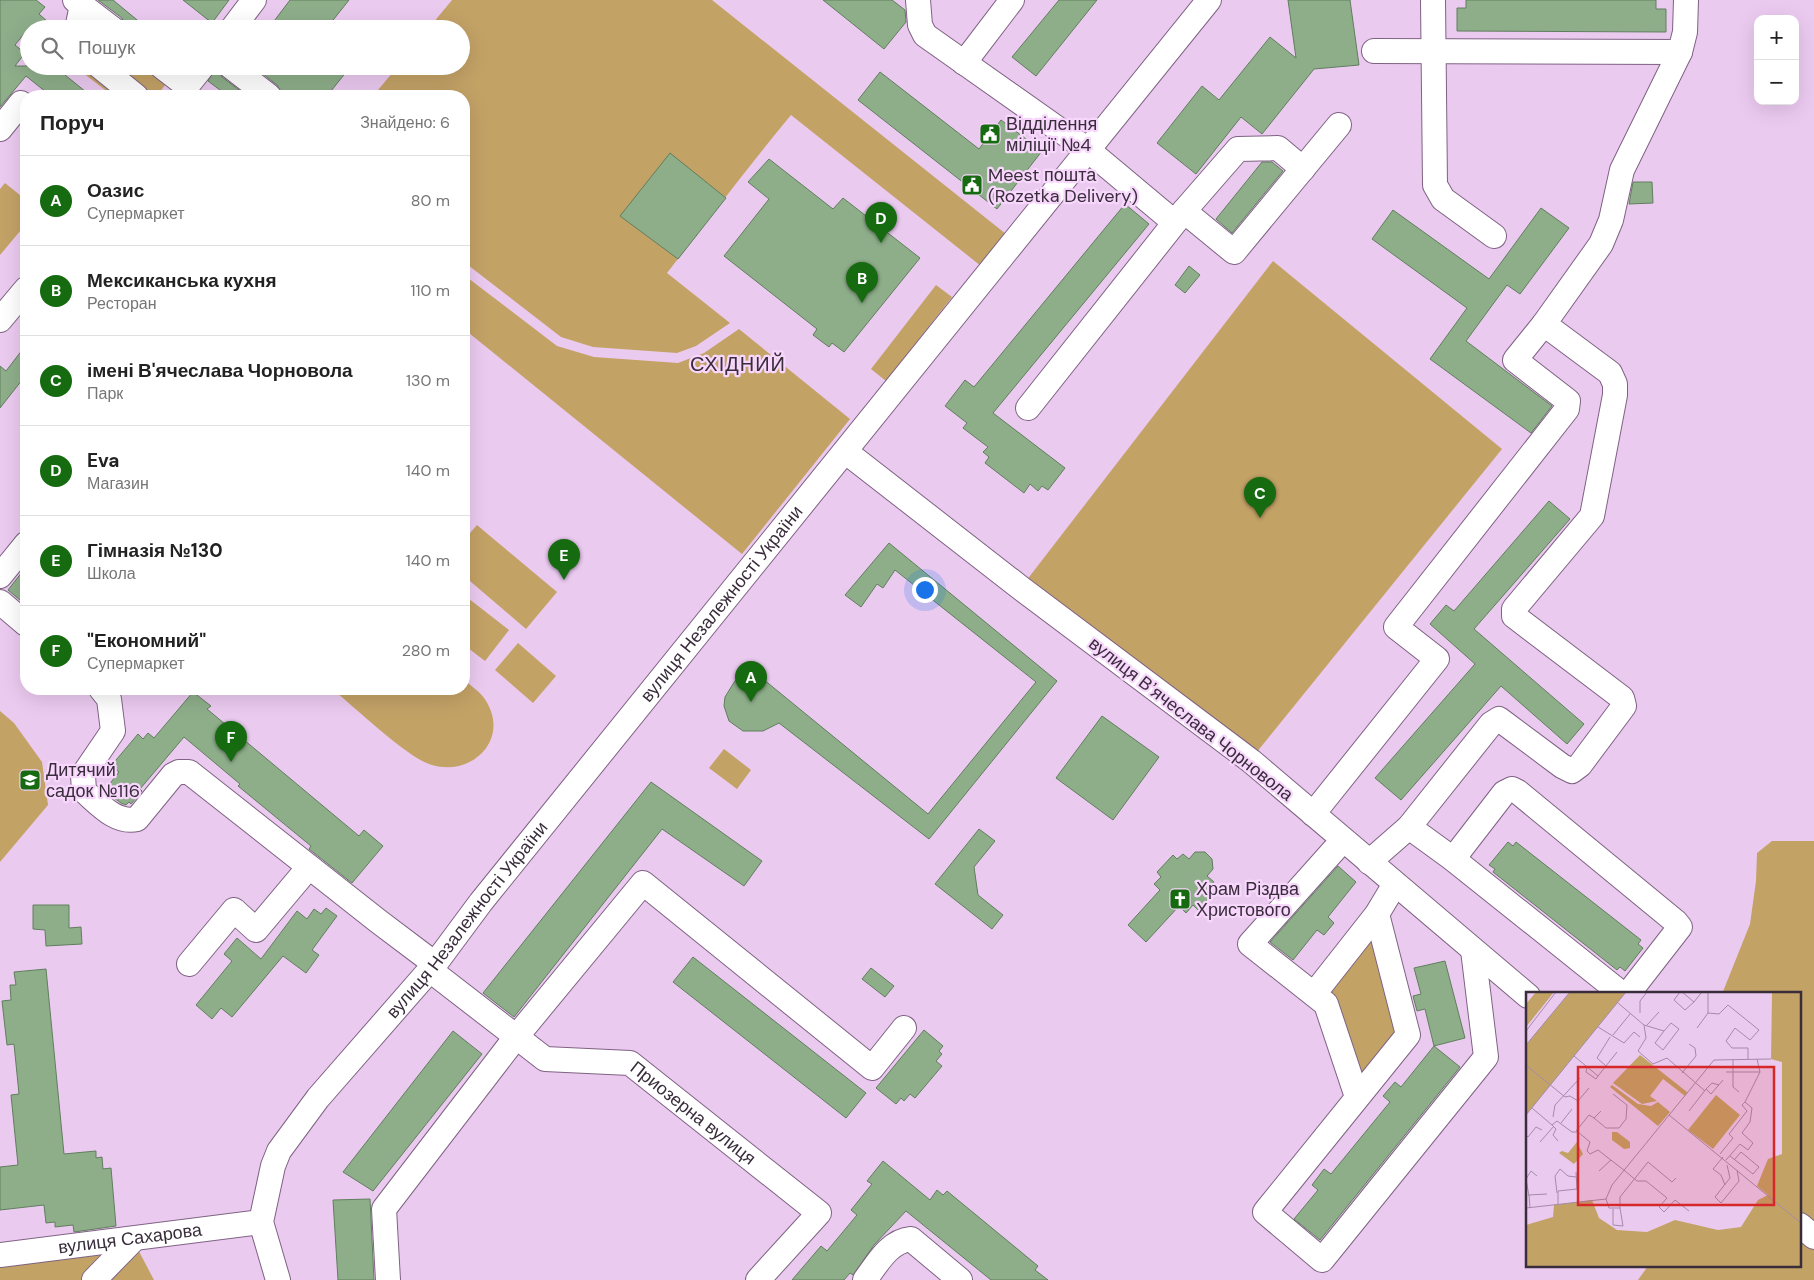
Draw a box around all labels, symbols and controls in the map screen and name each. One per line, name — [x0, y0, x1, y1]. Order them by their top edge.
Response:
map controls — [1754, 15, 1799, 105]
button: + — [1754, 15, 1799, 60]
search box — [20, 20, 470, 75]
icon: search — [38, 34, 66, 62]
text: Пошук — [78, 35, 135, 60]
button: − — [1754, 60, 1799, 105]
text: Поруч — [40, 109, 104, 137]
text: Знайдено: 6 — [360, 112, 450, 133]
place label: Відділення міліції №4 — [1006, 112, 1097, 157]
public building icon: Відділення міліції №4 — [978, 122, 1002, 146]
place label: Meest пошта (Rozetka Delivery) — [988, 163, 1138, 208]
public building icon: Meest пошта (Rozetka Delivery) — [960, 173, 984, 197]
text: Оазис — [87, 178, 144, 203]
text: A — [50, 190, 62, 211]
text: 80 m — [411, 190, 450, 211]
pin: D — [865, 202, 897, 243]
text: Супермаркет — [87, 203, 185, 224]
pin: B — [846, 262, 878, 303]
text: Мексиканська кухня — [87, 268, 277, 293]
text: B — [51, 280, 61, 301]
text: 110 m — [411, 280, 450, 301]
text: Ресторан — [87, 293, 157, 314]
district label: СХІДНИЙ — [690, 351, 786, 377]
text: імені В'ячеслава Чорновола — [87, 358, 353, 383]
text: C — [50, 370, 62, 391]
text: 130 m — [406, 370, 450, 391]
text: Парк — [87, 383, 123, 404]
text: Eva — [87, 448, 119, 473]
text: D — [50, 460, 62, 481]
text: 140 m — [406, 460, 450, 481]
text: Магазин — [87, 473, 149, 494]
pin: C — [1244, 477, 1276, 518]
street label: вулиця Незалежності України — [635, 500, 808, 707]
text: Гімназія №130 — [87, 538, 223, 563]
pin: E — [548, 539, 580, 580]
text: E — [51, 550, 61, 571]
text: 140 m — [406, 550, 450, 571]
text: Школа — [87, 563, 136, 584]
your location — [912, 577, 938, 603]
text: "Економний" — [87, 628, 206, 653]
street label: вулиця Вʼячеслава Чорновола — [1084, 632, 1299, 807]
text: F — [52, 640, 60, 661]
text: 280 m — [402, 640, 450, 661]
text: Супермаркет — [87, 653, 185, 674]
pin: A — [735, 661, 767, 702]
pin: F — [215, 721, 247, 762]
place label: Дитячий садок №116 — [46, 758, 140, 803]
school or university icon: Дитячий садок №116 — [18, 768, 42, 792]
street label: вулиця Незалежності України — [381, 816, 553, 1024]
place label: Храм Різдва Христового — [1196, 877, 1300, 922]
church icon: Храм Різдва Христового — [1168, 887, 1192, 911]
inset map — [1526, 992, 1802, 1268]
street label: Приозерна вулиця — [625, 1056, 761, 1170]
street label: вулиця Сахарова — [57, 1217, 204, 1260]

